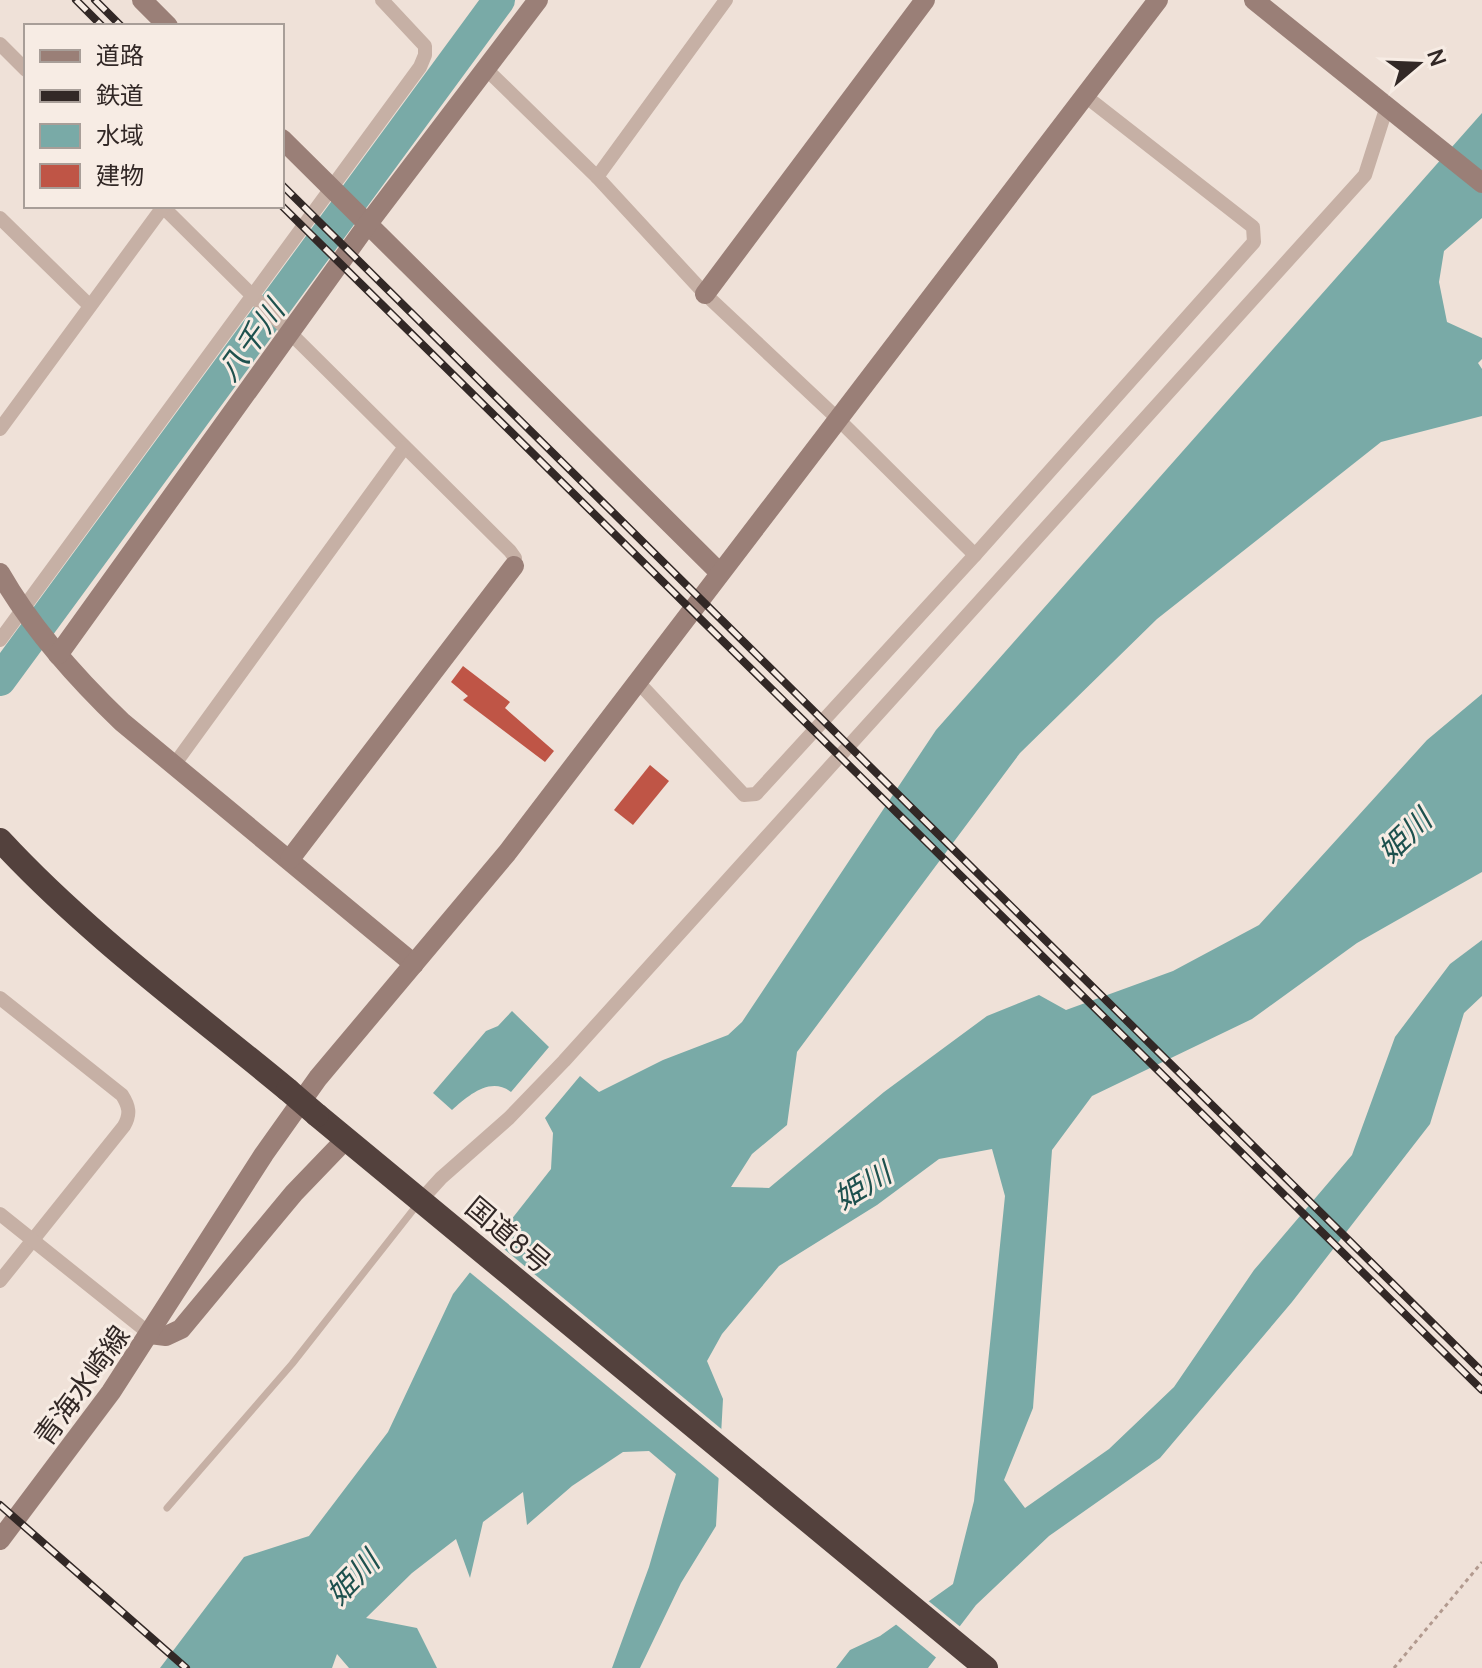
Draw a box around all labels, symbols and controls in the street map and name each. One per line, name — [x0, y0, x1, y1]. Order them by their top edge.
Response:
legend — [24, 24, 284, 208]
north arrow — [1378, 24, 1458, 104]
text: 道路 — [96, 38, 144, 71]
text: N — [1420, 45, 1454, 70]
text: 鉄道 — [96, 78, 144, 111]
text: 水域 — [96, 118, 144, 151]
text: 建物 — [96, 158, 144, 191]
water label: 八千川 — [207, 289, 295, 388]
water label: 姫川 — [1368, 797, 1442, 871]
water label: 姫川 — [826, 1150, 901, 1218]
street label: 国道8号 — [458, 1187, 560, 1281]
street label: 青海水崎線 — [24, 1317, 138, 1453]
water label: 姫川 — [316, 1539, 390, 1613]

